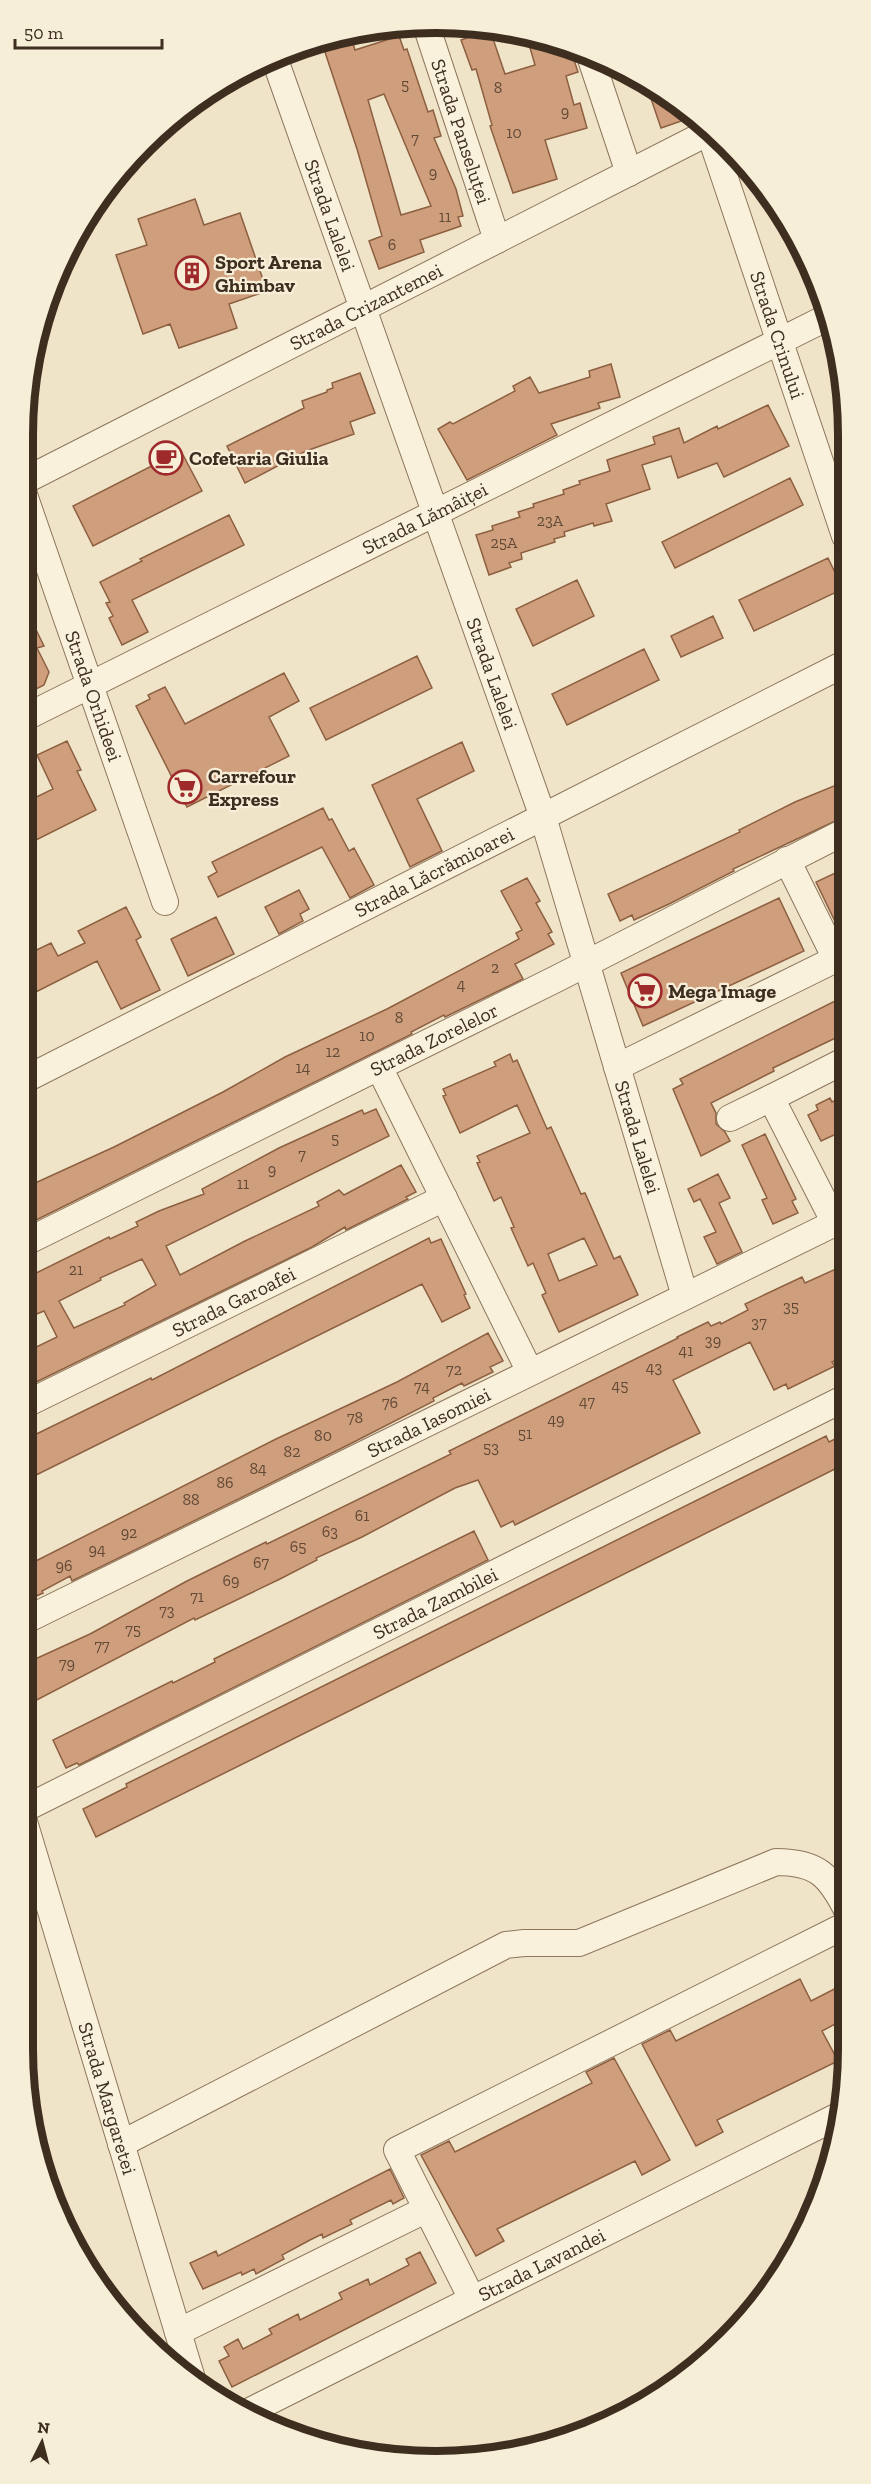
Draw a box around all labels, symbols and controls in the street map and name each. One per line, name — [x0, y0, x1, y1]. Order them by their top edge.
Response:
scale bar — [15, 12, 162, 50]
text: 50 m — [24, 22, 64, 44]
street label: Strada Panseluței — [426, 56, 496, 207]
house number: 5 — [401, 75, 409, 94]
house number: 8 — [494, 78, 502, 97]
house number: 9 — [561, 102, 569, 121]
house number: 10 — [506, 123, 522, 142]
house number: 7 — [411, 129, 419, 148]
street label: Strada Lalelei — [299, 156, 361, 275]
house number: 9 — [429, 163, 437, 182]
house number: 11 — [439, 207, 451, 226]
house number: 6 — [388, 235, 396, 254]
place label: Sport Arena Ghimbav — [215, 250, 322, 297]
building icon: Sport Arena Ghimbav — [174, 255, 210, 291]
street label: Strada Crizantemei — [286, 258, 447, 356]
street label: Strada Crinului — [745, 268, 810, 402]
cafe icon: Cofetaria Giulia — [148, 440, 184, 476]
place label: Cofetaria Giulia — [189, 446, 329, 470]
street label: Strada Lămâiței — [358, 477, 492, 559]
house number: 23A — [537, 511, 564, 530]
house number: 25A — [491, 533, 518, 552]
street label: Strada Lalelei — [461, 614, 523, 733]
street label: Strada Orhideei — [60, 628, 127, 765]
place label: Carrefour Express — [208, 764, 296, 811]
supermarket icon: Carrefour Express — [167, 769, 203, 805]
street label: Strada Lăcrămioarei — [350, 821, 518, 922]
house number: 2 — [491, 958, 499, 977]
supermarket icon: Mega Image — [627, 973, 663, 1009]
house number: 4 — [457, 975, 466, 994]
place label: Mega Image — [668, 979, 776, 1003]
street label: Strada Zorelelor — [366, 998, 502, 1081]
house number: 8 — [395, 1008, 403, 1027]
house number: 10 — [359, 1026, 375, 1045]
house number: 12 — [326, 1042, 340, 1061]
house number: 14 — [296, 1058, 311, 1077]
street label: Strada Lalelei — [610, 1078, 666, 1197]
house number: 5 — [331, 1129, 339, 1148]
house number: 7 — [298, 1145, 306, 1164]
house number: 9 — [268, 1160, 276, 1179]
house number: 11 — [237, 1174, 249, 1193]
house number: 21 — [69, 1260, 83, 1279]
street label: Strada Garoafei — [168, 1261, 300, 1342]
house number: 35 — [783, 1297, 799, 1316]
house number: 37 — [751, 1313, 767, 1332]
house number: 39 — [705, 1331, 721, 1350]
house number: 41 — [679, 1341, 693, 1360]
house number: 43 — [646, 1358, 662, 1377]
house number: 72 — [446, 1360, 462, 1379]
house number: 45 — [612, 1376, 628, 1395]
house number: 74 — [414, 1377, 430, 1396]
street label: Strada Iasomiei — [363, 1382, 495, 1463]
house number: 47 — [579, 1392, 595, 1411]
house number: 76 — [382, 1393, 398, 1412]
house number: 78 — [347, 1408, 363, 1427]
house number: 49 — [547, 1410, 565, 1429]
house number: 51 — [518, 1424, 532, 1443]
house number: 80 — [314, 1426, 332, 1445]
house number: 53 — [483, 1438, 499, 1457]
house number: 82 — [284, 1442, 300, 1461]
house number: 84 — [249, 1459, 267, 1478]
house number: 86 — [216, 1473, 234, 1492]
house number: 88 — [182, 1490, 200, 1509]
house number: 61 — [355, 1506, 369, 1525]
house number: 63 — [322, 1522, 338, 1541]
house number: 92 — [121, 1523, 137, 1542]
house number: 65 — [290, 1537, 306, 1556]
house number: 94 — [88, 1540, 106, 1559]
house number: 67 — [253, 1553, 269, 1572]
house number: 96 — [56, 1556, 73, 1575]
street label: Strada Zambilei — [369, 1562, 502, 1644]
house number: 69 — [223, 1571, 240, 1590]
house number: 71 — [190, 1587, 204, 1606]
house number: 73 — [159, 1601, 175, 1620]
house number: 75 — [125, 1620, 141, 1639]
house number: 77 — [94, 1636, 110, 1655]
house number: 79 — [59, 1654, 75, 1673]
street label: Strada Margaretei — [73, 2019, 142, 2178]
street label: Strada Lavandei — [474, 2223, 609, 2307]
north arrow — [12, 2412, 72, 2472]
text: N — [36, 2417, 51, 2438]

